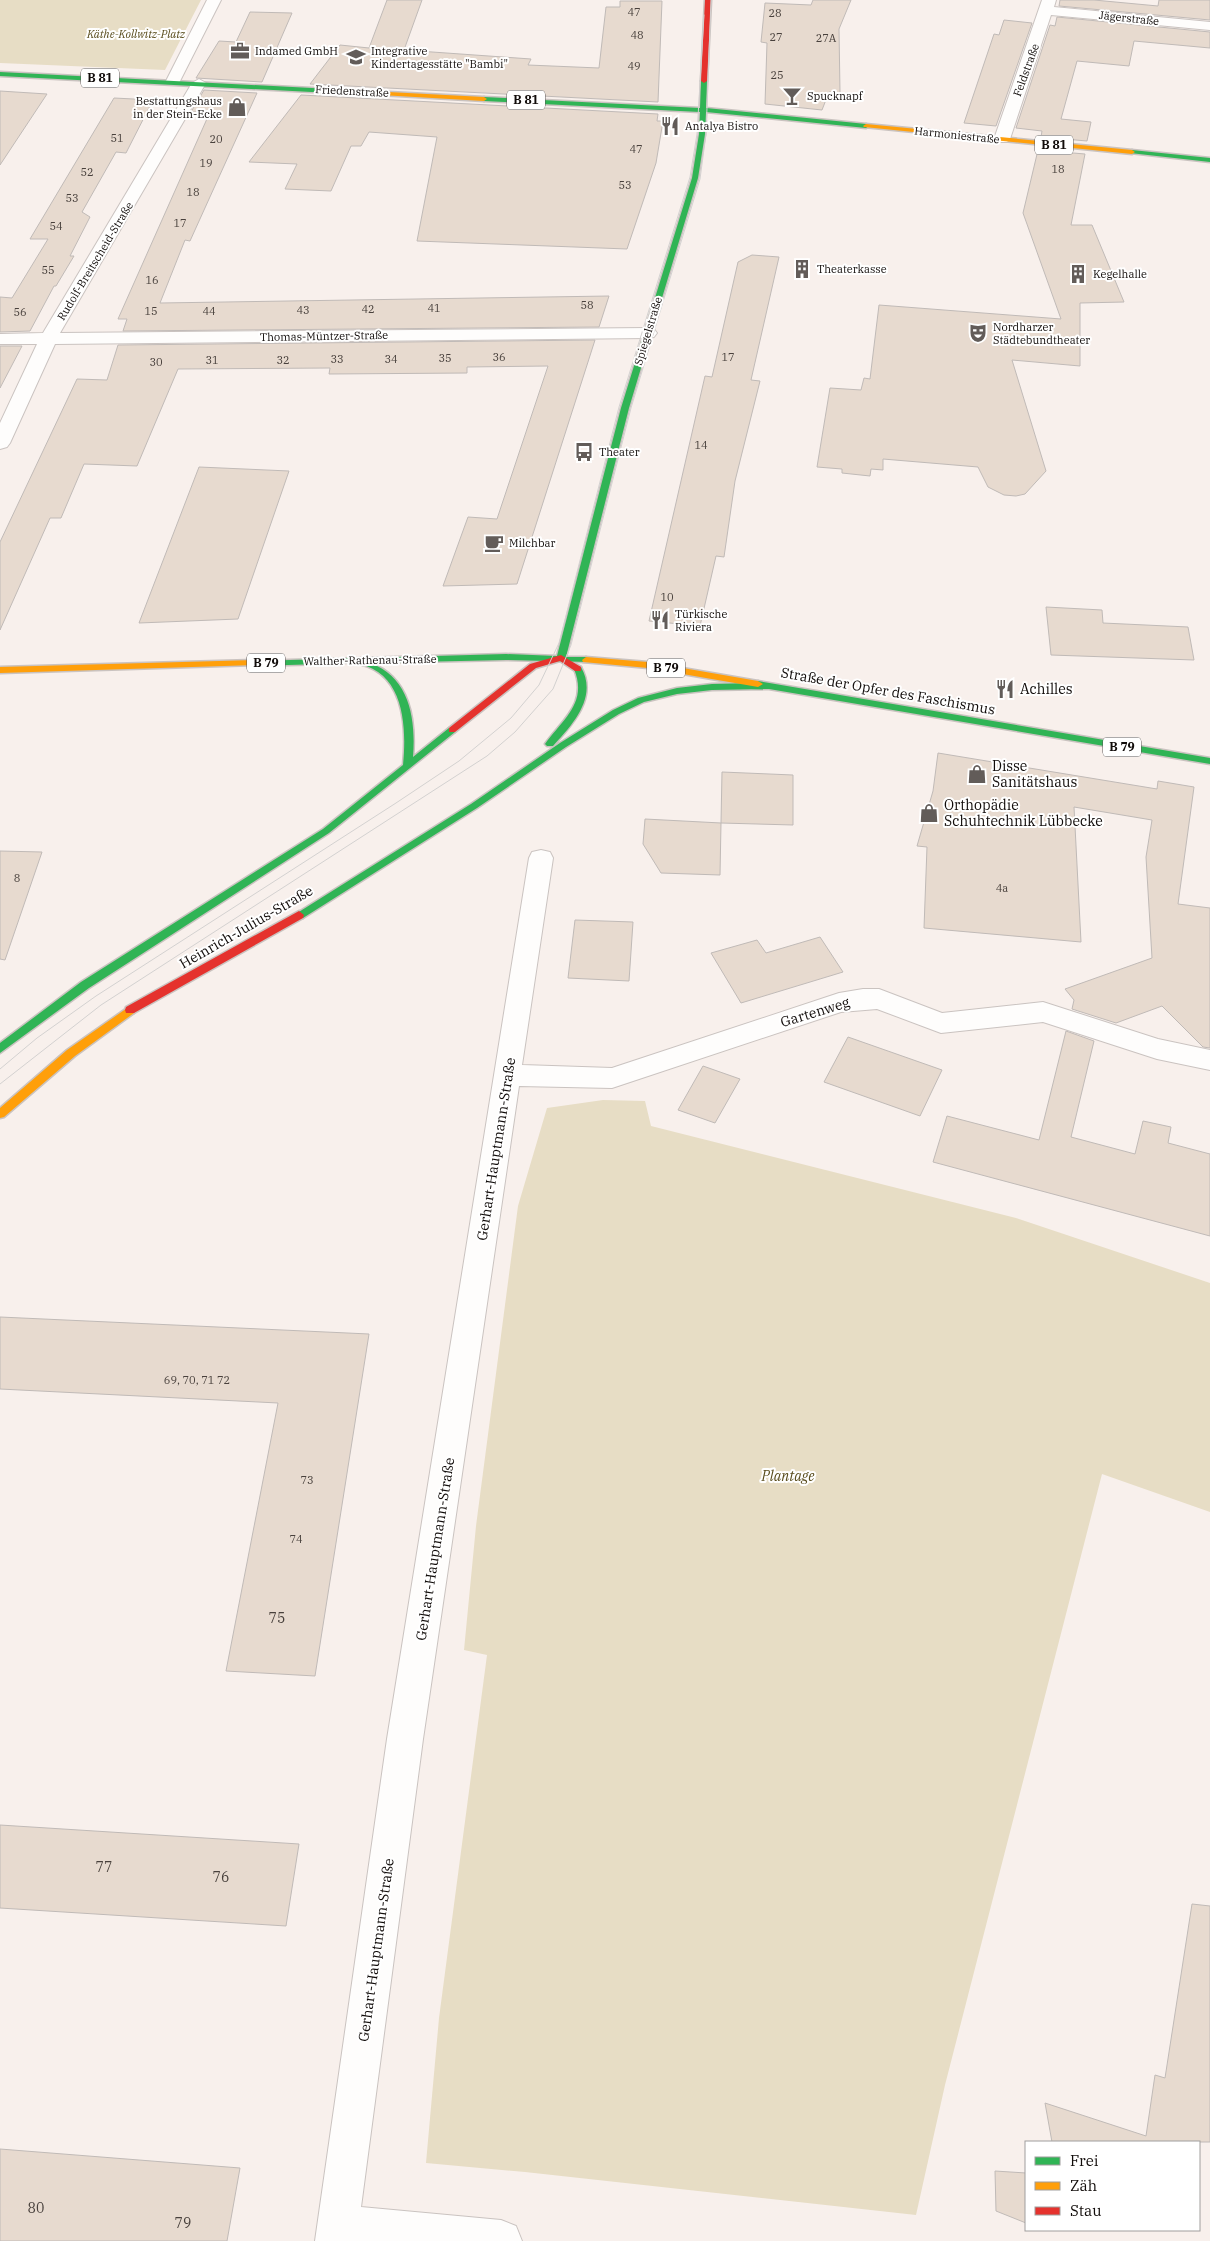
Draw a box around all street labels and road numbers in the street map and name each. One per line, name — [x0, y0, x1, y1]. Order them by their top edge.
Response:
street label: Jägerstraße — [1098, 8, 1160, 28]
street label: Feldstraße — [1010, 42, 1042, 98]
road number: B 81 — [81, 68, 119, 88]
street label: Friedenstraße — [315, 82, 389, 100]
road number: B 81 — [507, 90, 545, 110]
street label: Harmoniestraße — [914, 124, 1000, 146]
road number: B 81 — [1035, 136, 1073, 154]
street label: Rudolf-Breitscheid-Straße — [54, 199, 136, 323]
street label: Spiegelstraße — [631, 295, 665, 367]
street label: Thomas-Müntzer-Straße — [260, 328, 388, 344]
street label: Walther-Rathenau-Straße — [303, 652, 437, 668]
road number: B 79 — [247, 654, 285, 672]
road number: B 79 — [647, 658, 685, 678]
street label: Straße der Opfer des Faschismus — [779, 663, 997, 719]
road number: B 79 — [1103, 738, 1141, 756]
street label: Heinrich-Julius-Straße — [176, 881, 316, 973]
street label: Gartenweg — [778, 993, 852, 1031]
street label: Gerhart-Hauptmann-Straße — [473, 1056, 519, 1242]
street label: Gerhart-Hauptmann-Straße — [412, 1456, 458, 1642]
street label: Gerhart-Hauptmann-Straße — [354, 1857, 398, 2043]

